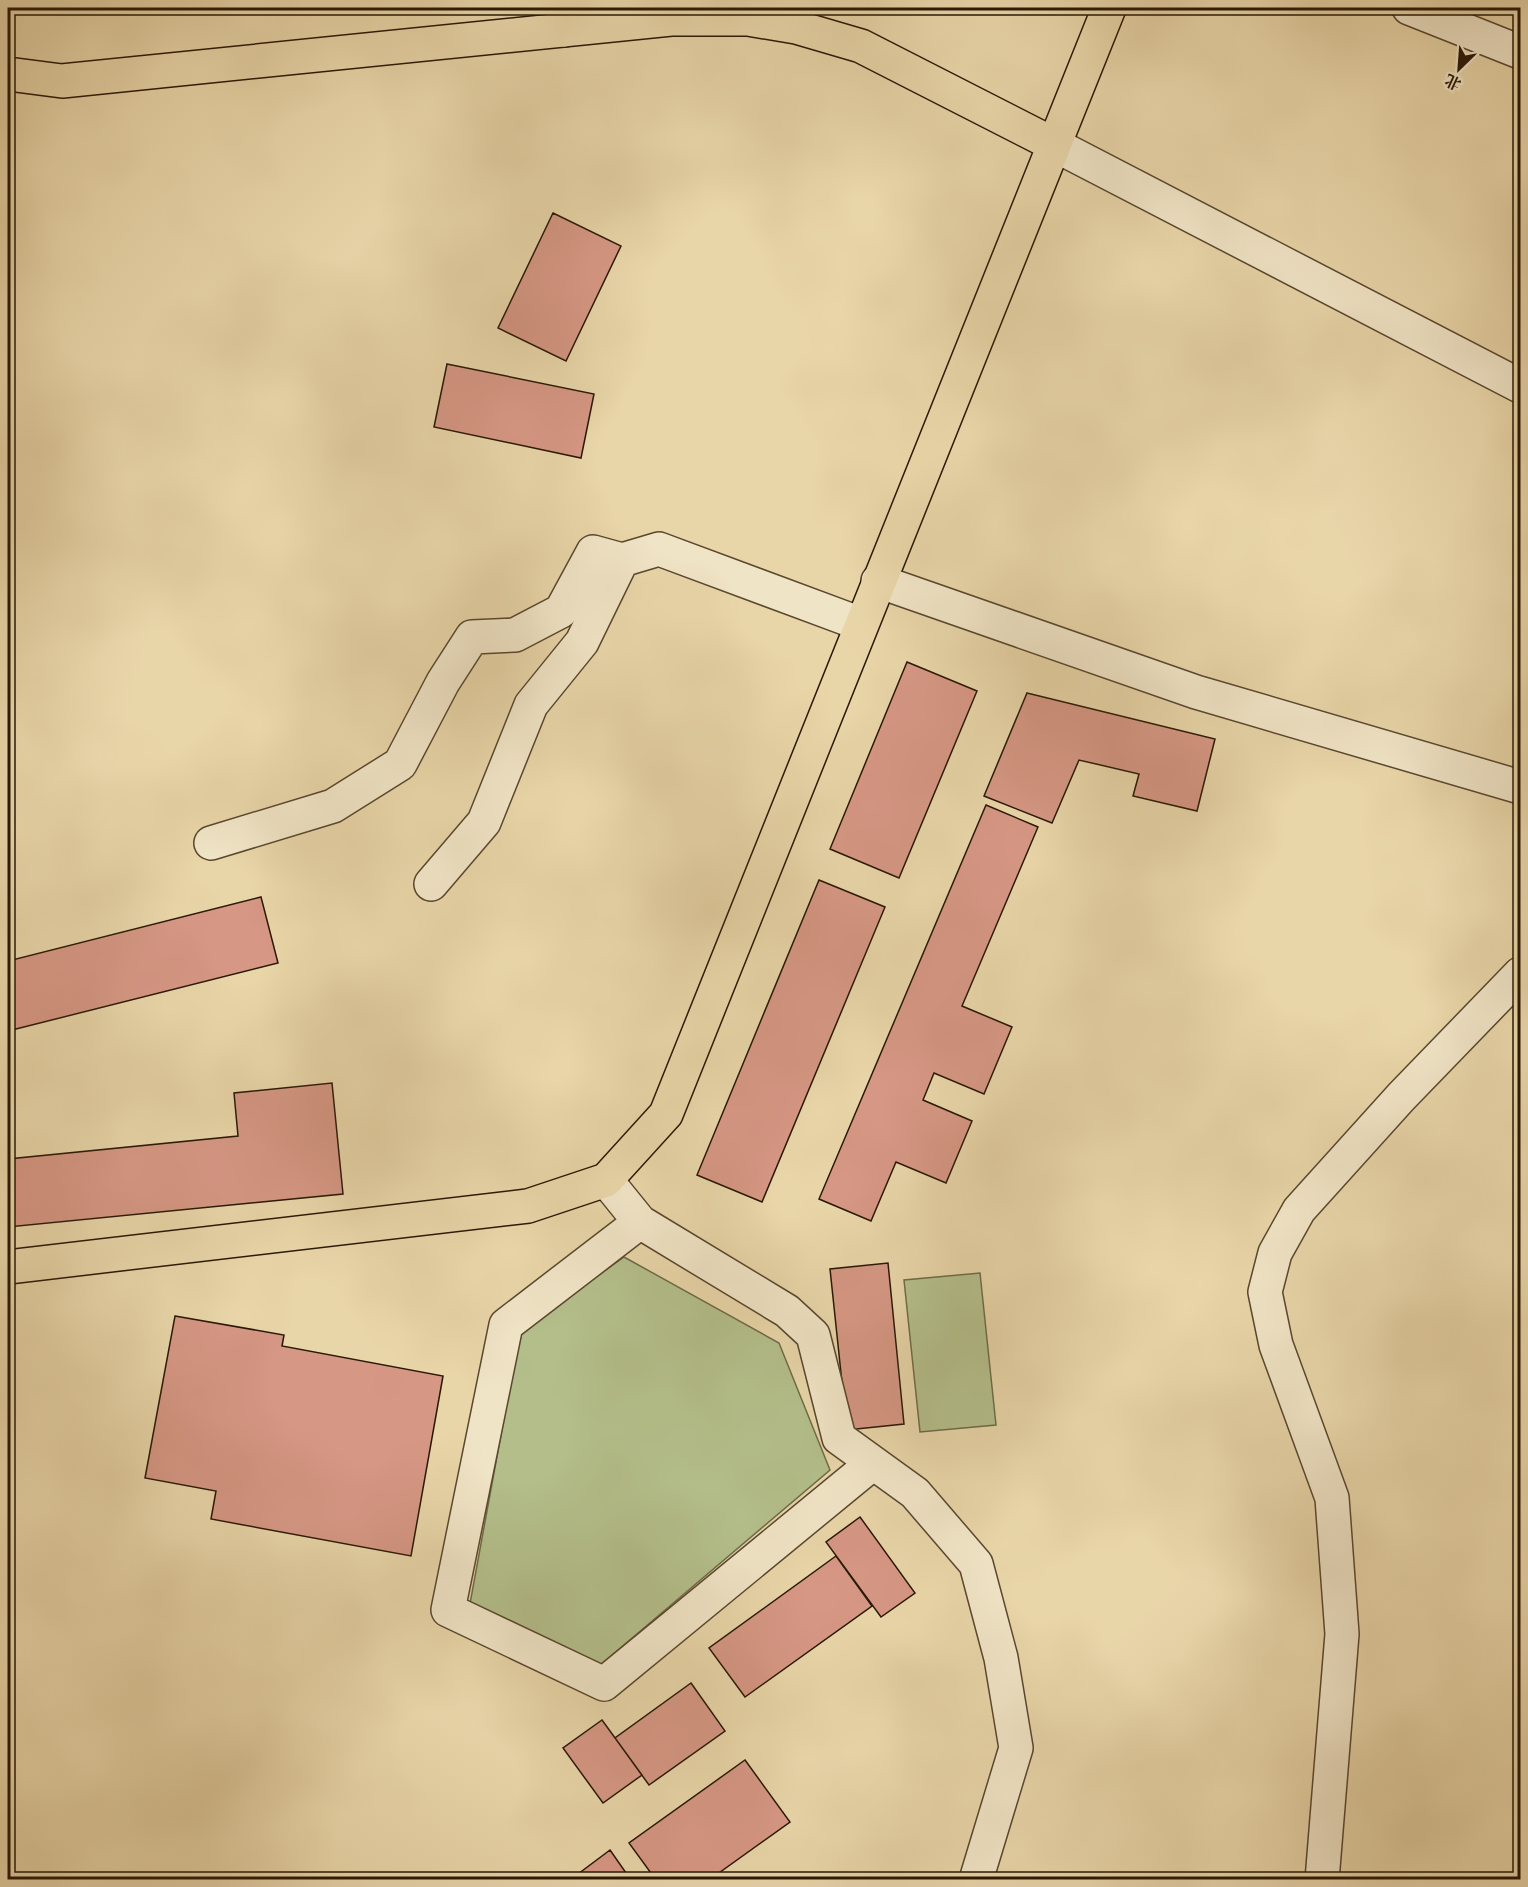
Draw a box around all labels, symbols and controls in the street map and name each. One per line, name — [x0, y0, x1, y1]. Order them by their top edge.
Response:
north arrow — [1429, 39, 1489, 99]
text: 北 — [1440, 68, 1465, 97]

